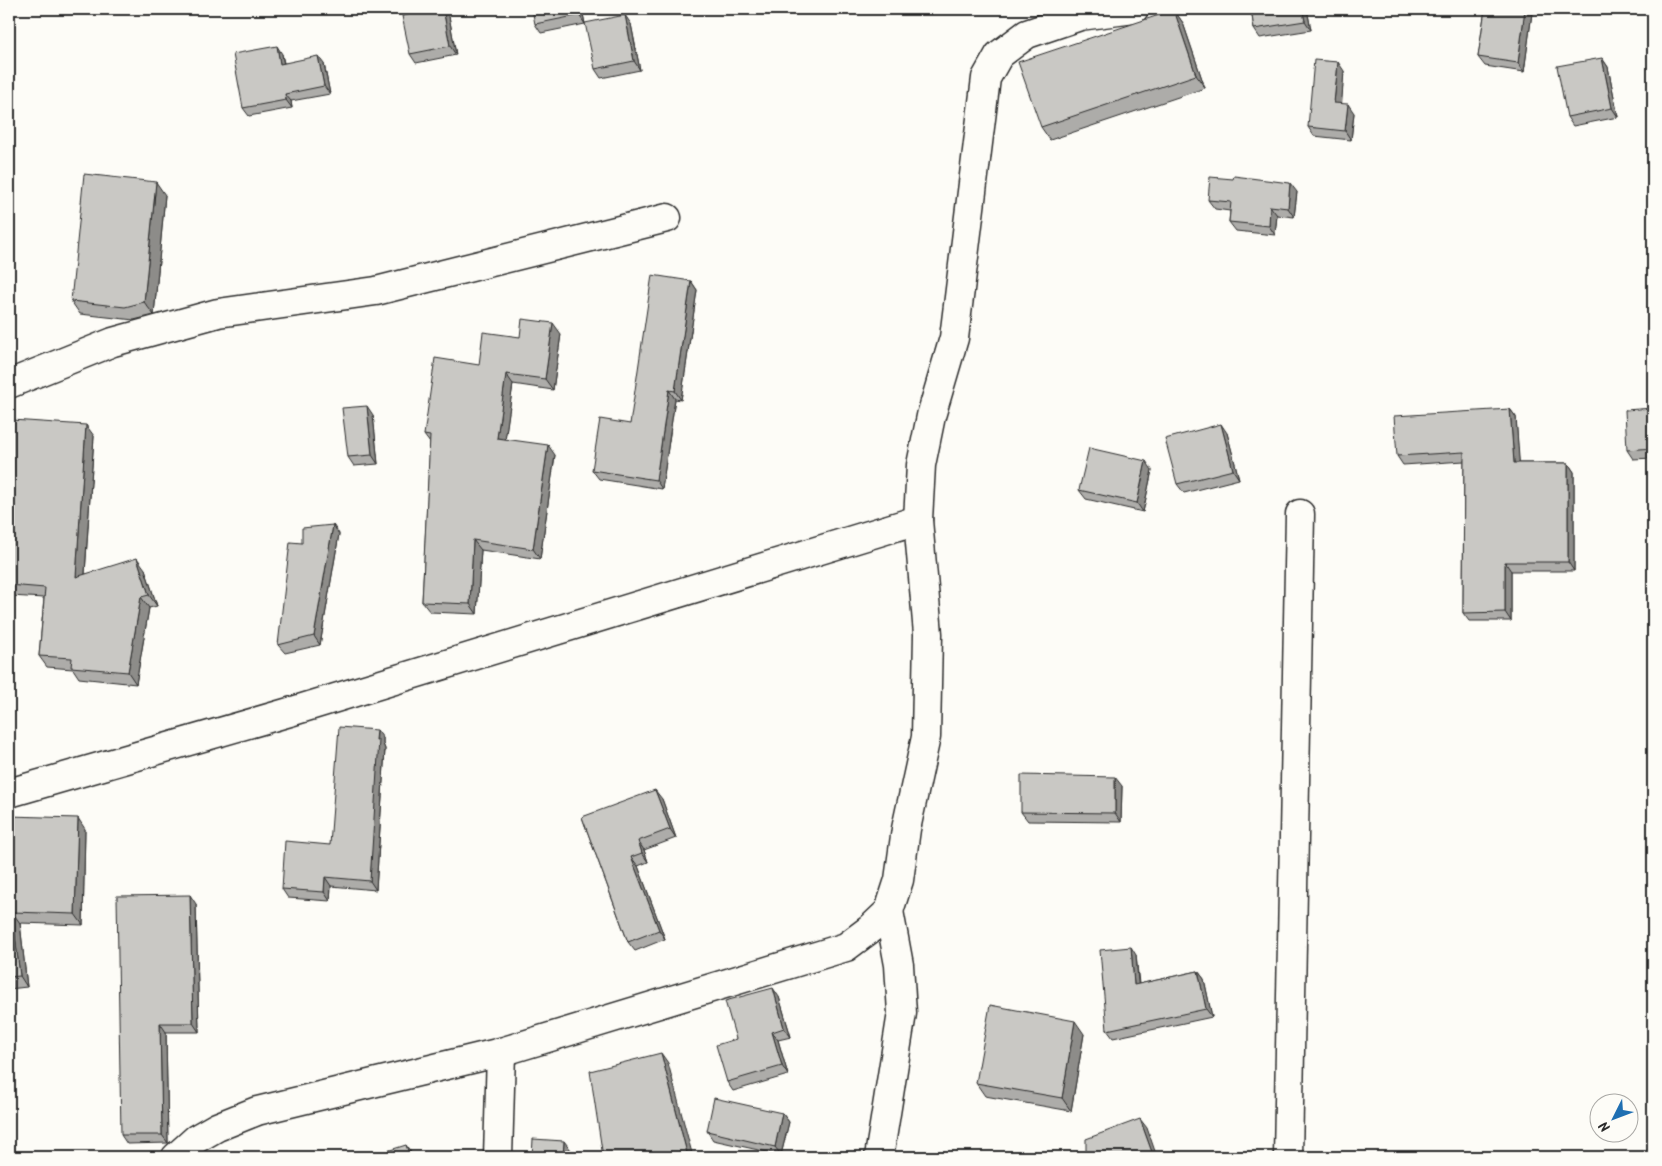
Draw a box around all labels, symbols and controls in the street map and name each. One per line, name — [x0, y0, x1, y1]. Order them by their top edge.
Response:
north arrow — [1590, 1094, 1640, 1144]
text: N — [1594, 1115, 1616, 1137]

